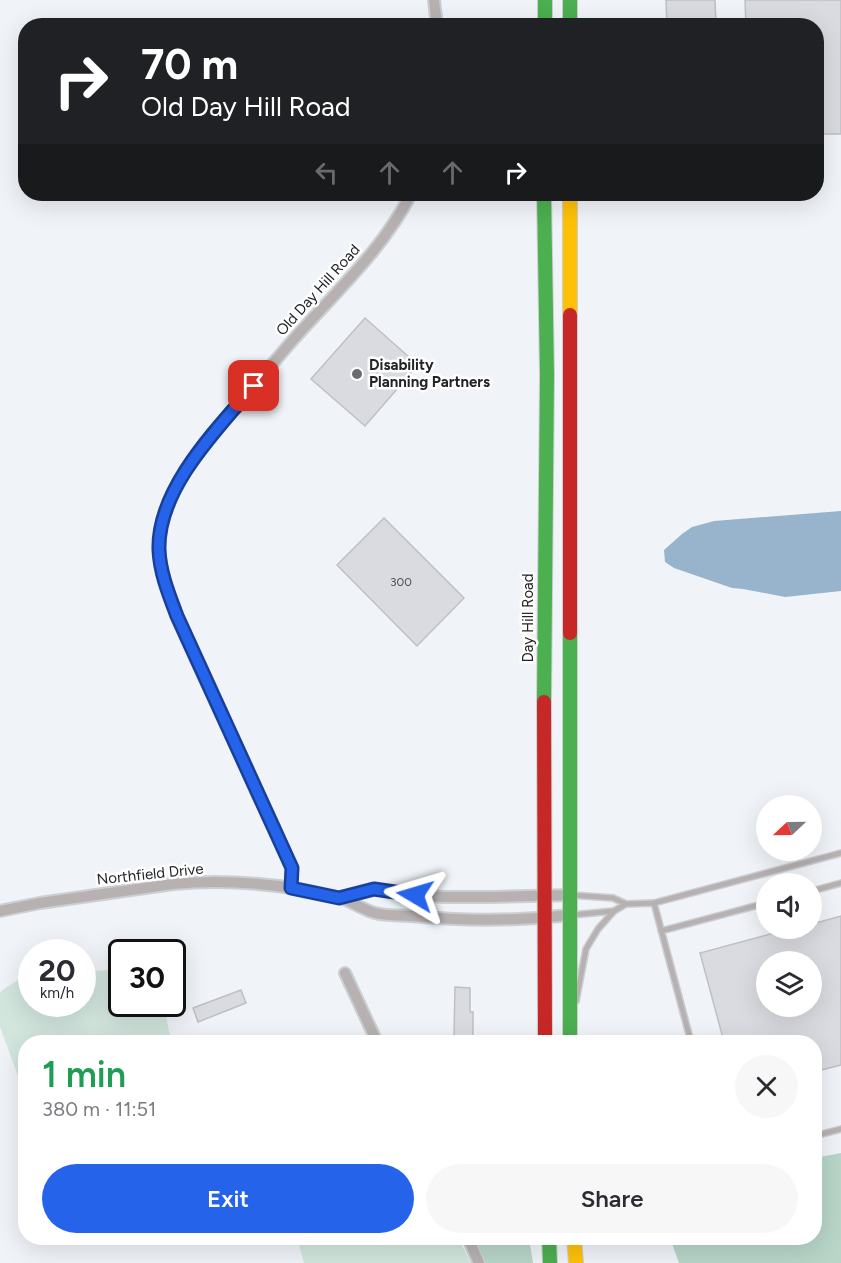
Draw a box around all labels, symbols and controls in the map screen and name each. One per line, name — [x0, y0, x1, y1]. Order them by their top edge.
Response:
text: 70 m — [141, 39, 238, 90]
icon: right — [42, 42, 120, 120]
text: Old Day Hill Road — [141, 90, 351, 123]
icon: left — [310, 156, 343, 189]
icon: ahead — [373, 156, 406, 189]
icon: ahead — [436, 156, 469, 189]
icon: right — [499, 156, 532, 189]
street label: Old Day Hill Road — [272, 241, 364, 339]
place label: Disability Planning Partners — [369, 356, 490, 391]
pin — [228, 360, 279, 411]
marker: Disability Planning Partners — [350, 367, 364, 381]
icon: arrive — [237, 369, 270, 402]
street label: Day Hill Road — [519, 573, 537, 663]
house number: 300 — [390, 575, 412, 589]
north arrow — [756, 795, 822, 861]
map controls — [756, 795, 822, 1017]
street label: Northfield Drive — [96, 859, 204, 889]
position arrow — [383, 863, 447, 927]
button: sound — [756, 873, 822, 939]
speed limit sign: 30 — [108, 939, 186, 1017]
button: layers — [756, 951, 822, 1017]
text: 20 — [39, 952, 75, 989]
text: km/h — [40, 984, 74, 1002]
text: 1 min — [42, 1053, 126, 1096]
button: close — [735, 1055, 798, 1118]
text: 380 m · 11:51 — [42, 1097, 156, 1121]
button: Exit — [42, 1164, 414, 1233]
button: Share — [426, 1164, 798, 1233]

